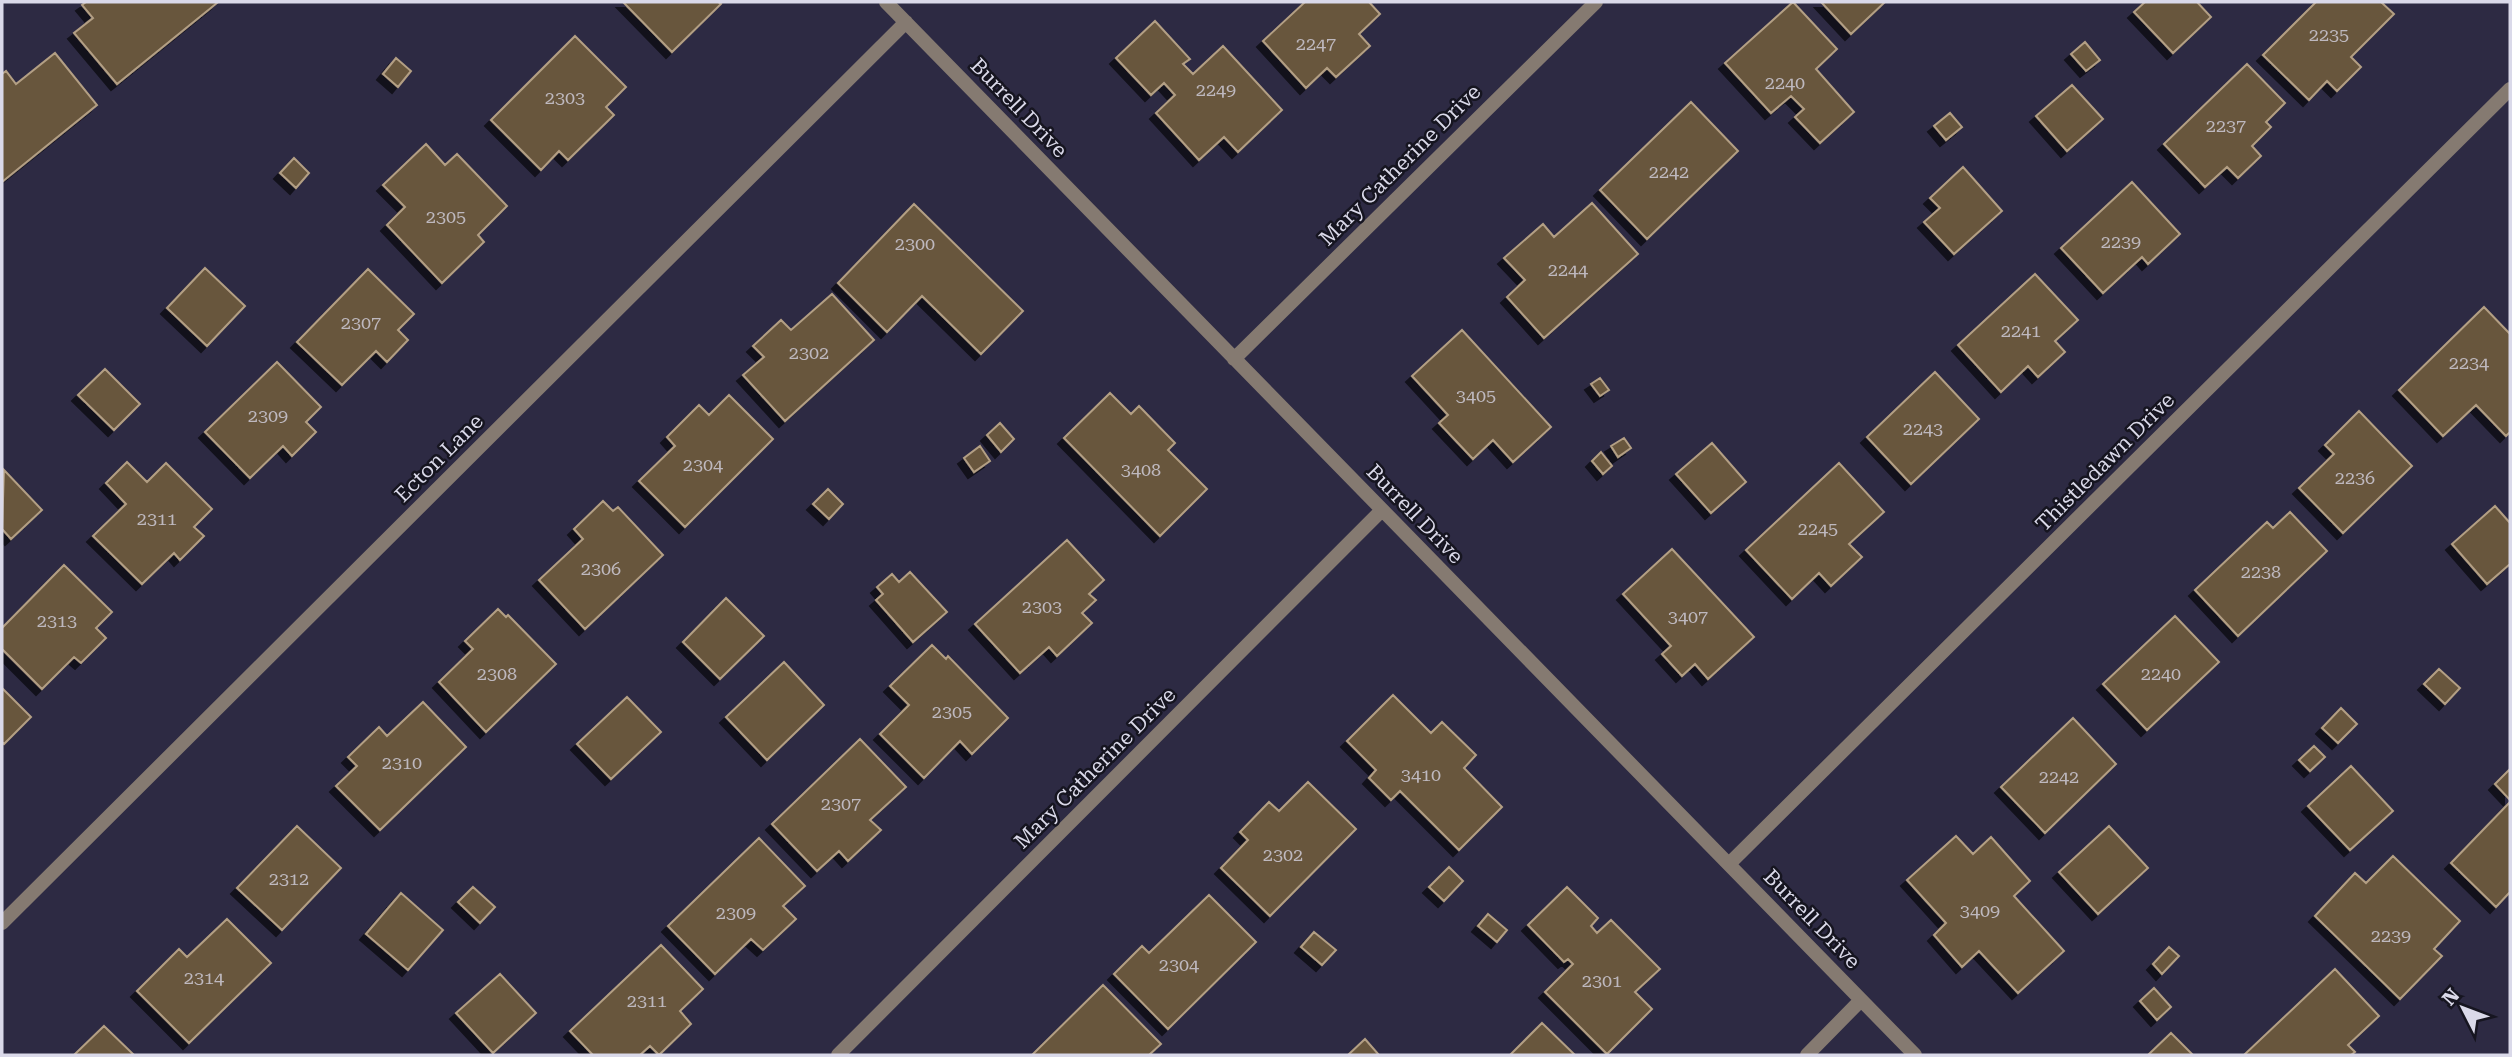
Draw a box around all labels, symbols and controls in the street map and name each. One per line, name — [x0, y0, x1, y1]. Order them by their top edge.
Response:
house number: 2235 — [2309, 24, 2349, 45]
house number: 2247 — [1296, 33, 1336, 54]
street label: Burrell Drive — [966, 53, 1072, 163]
house number: 2240 — [1765, 72, 1805, 93]
house number: 2249 — [1196, 79, 1236, 100]
street label: Mary Catherine Drive — [1315, 80, 1485, 250]
house number: 2303 — [545, 87, 585, 108]
house number: 2237 — [2206, 115, 2246, 136]
house number: 2242 — [1649, 161, 1689, 182]
house number: 2305 — [426, 206, 466, 227]
house number: 2239 — [2101, 231, 2141, 252]
house number: 2300 — [895, 233, 935, 254]
house number: 2244 — [1548, 259, 1588, 280]
house number: 2307 — [341, 312, 381, 333]
house number: 2241 — [2001, 320, 2041, 341]
house number: 2302 — [789, 342, 829, 363]
house number: 2234 — [2449, 352, 2489, 373]
house number: 3405 — [1456, 385, 1496, 406]
street label: Thistledawn Drive — [2031, 388, 2179, 536]
house number: 2309 — [248, 405, 288, 426]
street label: Ecton Lane — [390, 409, 488, 507]
house number: 2243 — [1903, 418, 1943, 439]
house number: 2304 — [683, 454, 723, 475]
house number: 3408 — [1121, 459, 1161, 480]
street label: Burrell Drive — [1362, 459, 1468, 569]
house number: 2236 — [2335, 467, 2375, 488]
house number: 2311 — [137, 508, 177, 529]
house number: 2245 — [1798, 518, 1838, 539]
house number: 2306 — [581, 558, 621, 579]
house number: 2238 — [2241, 561, 2281, 582]
house number: 2303 — [1022, 596, 1062, 617]
house number: 3407 — [1668, 606, 1708, 627]
house number: 2313 — [37, 610, 77, 631]
house number: 2308 — [477, 663, 517, 684]
house number: 2240 — [2141, 663, 2181, 684]
street label: Mary Catherine Drive — [1010, 683, 1180, 853]
house number: 2305 — [932, 701, 972, 722]
house number: 2310 — [382, 752, 422, 773]
house number: 3410 — [1401, 764, 1441, 785]
house number: 2242 — [2039, 766, 2079, 787]
house number: 2307 — [821, 793, 861, 814]
house number: 2302 — [1263, 844, 1303, 865]
street label: Burrell Drive — [1759, 864, 1865, 974]
house number: 2312 — [269, 868, 309, 889]
house number: 3409 — [1960, 900, 2000, 921]
house number: 2309 — [716, 902, 756, 923]
house number: 2239 — [2371, 925, 2411, 946]
house number: 2304 — [1159, 954, 1199, 975]
house number: 2314 — [184, 967, 224, 988]
house number: 2301 — [1582, 970, 1622, 991]
north arrow — [2428, 973, 2498, 1043]
text: N — [2437, 984, 2464, 1010]
house number: 2311 — [627, 990, 667, 1011]

